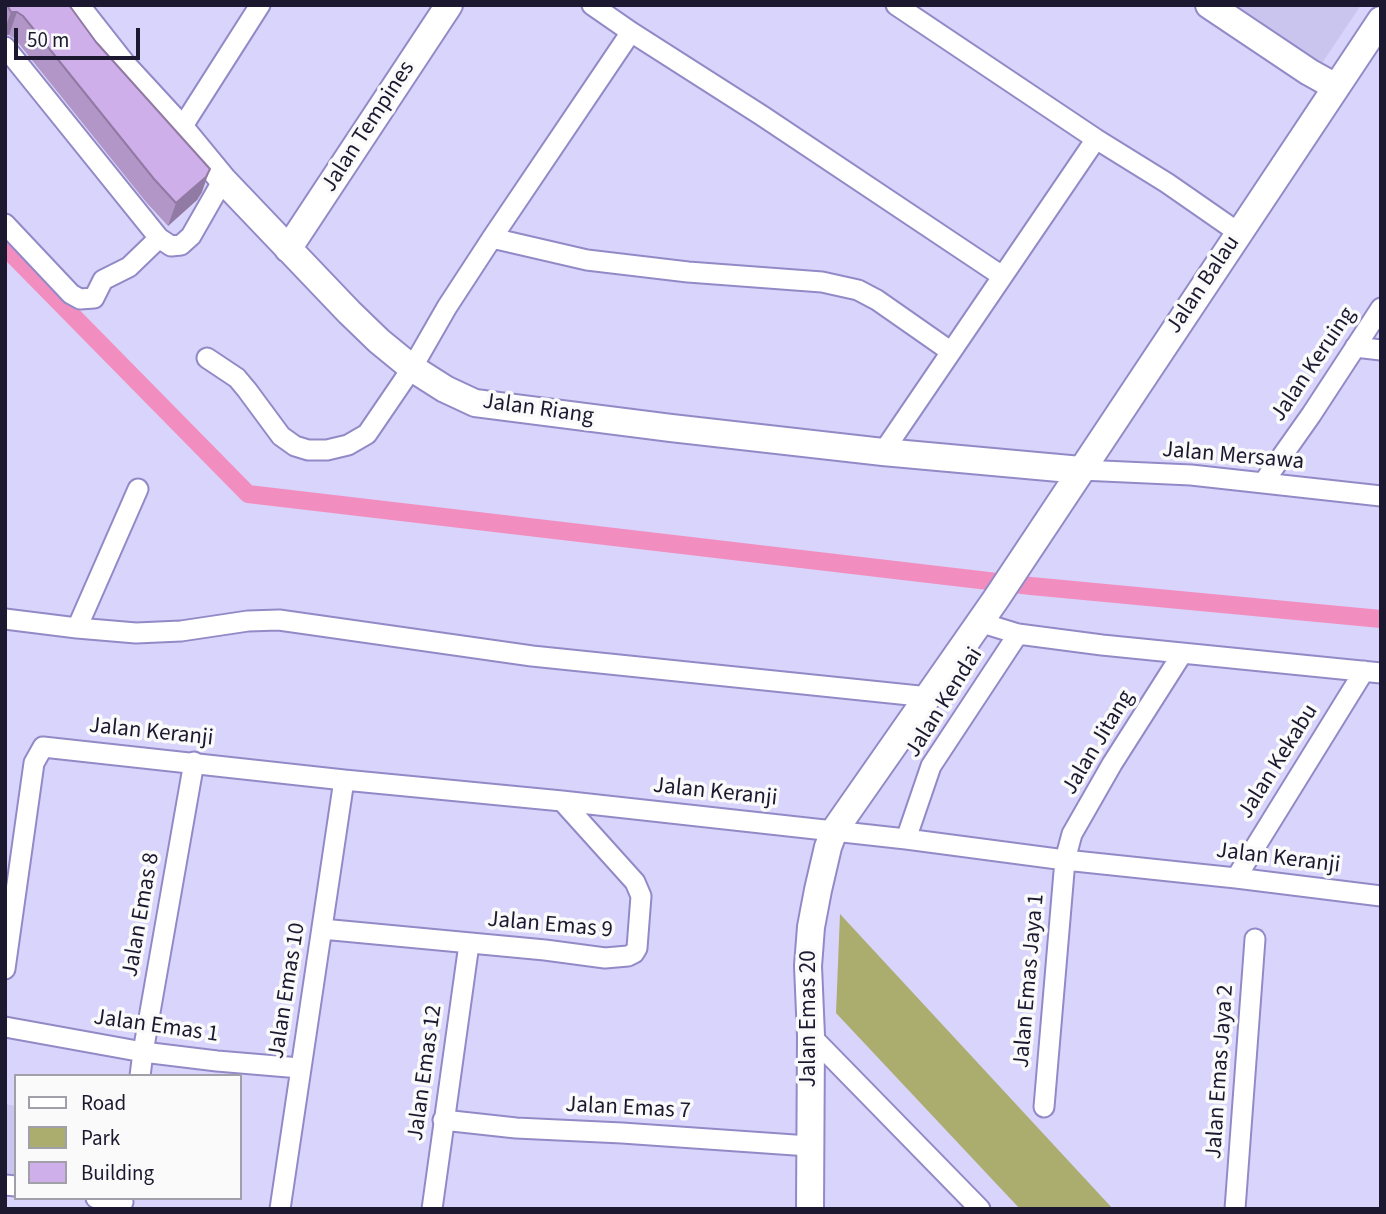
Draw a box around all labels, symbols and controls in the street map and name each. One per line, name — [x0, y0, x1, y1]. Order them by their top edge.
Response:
scale bar — [18, 14, 144, 58]
text: 50 m — [27, 25, 69, 55]
street label: Jalan Tempines — [316, 56, 422, 198]
street label: Jalan Balau — [1161, 231, 1247, 339]
street label: Jalan Keruing — [1266, 303, 1362, 427]
street label: Jalan Riang — [481, 389, 595, 431]
street label: Jalan Mersawa — [1161, 437, 1305, 477]
street label: Jalan Kendai — [900, 643, 990, 763]
street label: Jalan Jitang — [1057, 686, 1141, 800]
street label: Jalan Kekabu — [1233, 700, 1325, 824]
street label: Jalan Keranji — [88, 713, 214, 753]
street label: Jalan Keranji — [652, 773, 778, 813]
street label: Jalan Keranji — [1214, 838, 1342, 880]
street label: Jalan Emas 8 — [117, 851, 167, 979]
street label: Jalan Emas Jaya 1 — [1009, 893, 1051, 1069]
street label: Jalan Emas 9 — [486, 907, 614, 945]
street label: Jalan Emas 10 — [264, 921, 312, 1061]
street label: Jalan Emas 20 — [796, 950, 824, 1088]
street label: Jalan Emas Jaya 2 — [1201, 984, 1241, 1160]
street label: Jalan Emas 12 — [403, 1003, 449, 1143]
street label: Jalan Emas 1 — [92, 1005, 220, 1049]
legend — [14, 1074, 242, 1200]
text: Road — [81, 1088, 126, 1118]
street label: Jalan Emas 7 — [565, 1092, 691, 1126]
text: Park — [81, 1123, 120, 1153]
text: Building — [81, 1158, 154, 1188]

